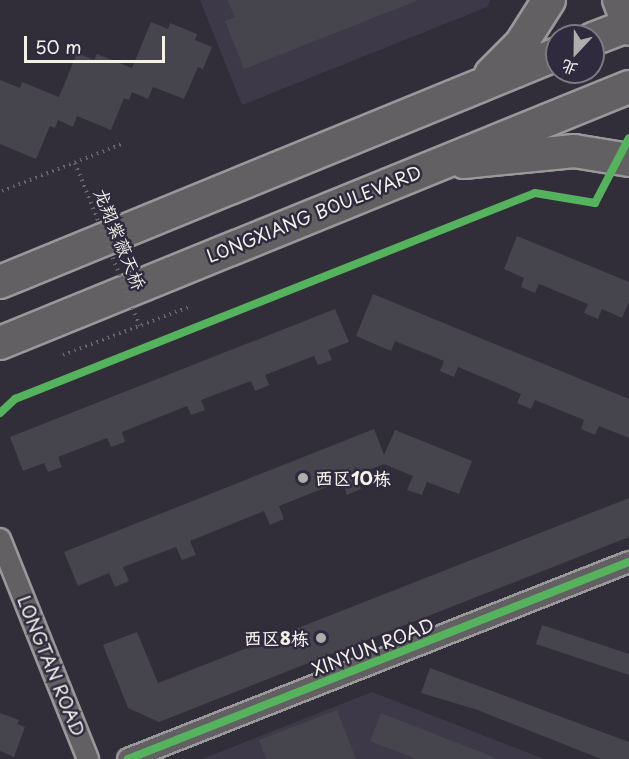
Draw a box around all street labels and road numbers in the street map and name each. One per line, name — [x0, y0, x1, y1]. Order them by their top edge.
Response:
street label: LONGXIANG BOULEVARD — [203, 161, 425, 267]
street label: 龙翔紫薇天桥 — [90, 185, 150, 293]
street label: LONGTAN ROAD — [13, 592, 89, 740]
street label: XINYUN ROAD — [308, 613, 438, 681]

